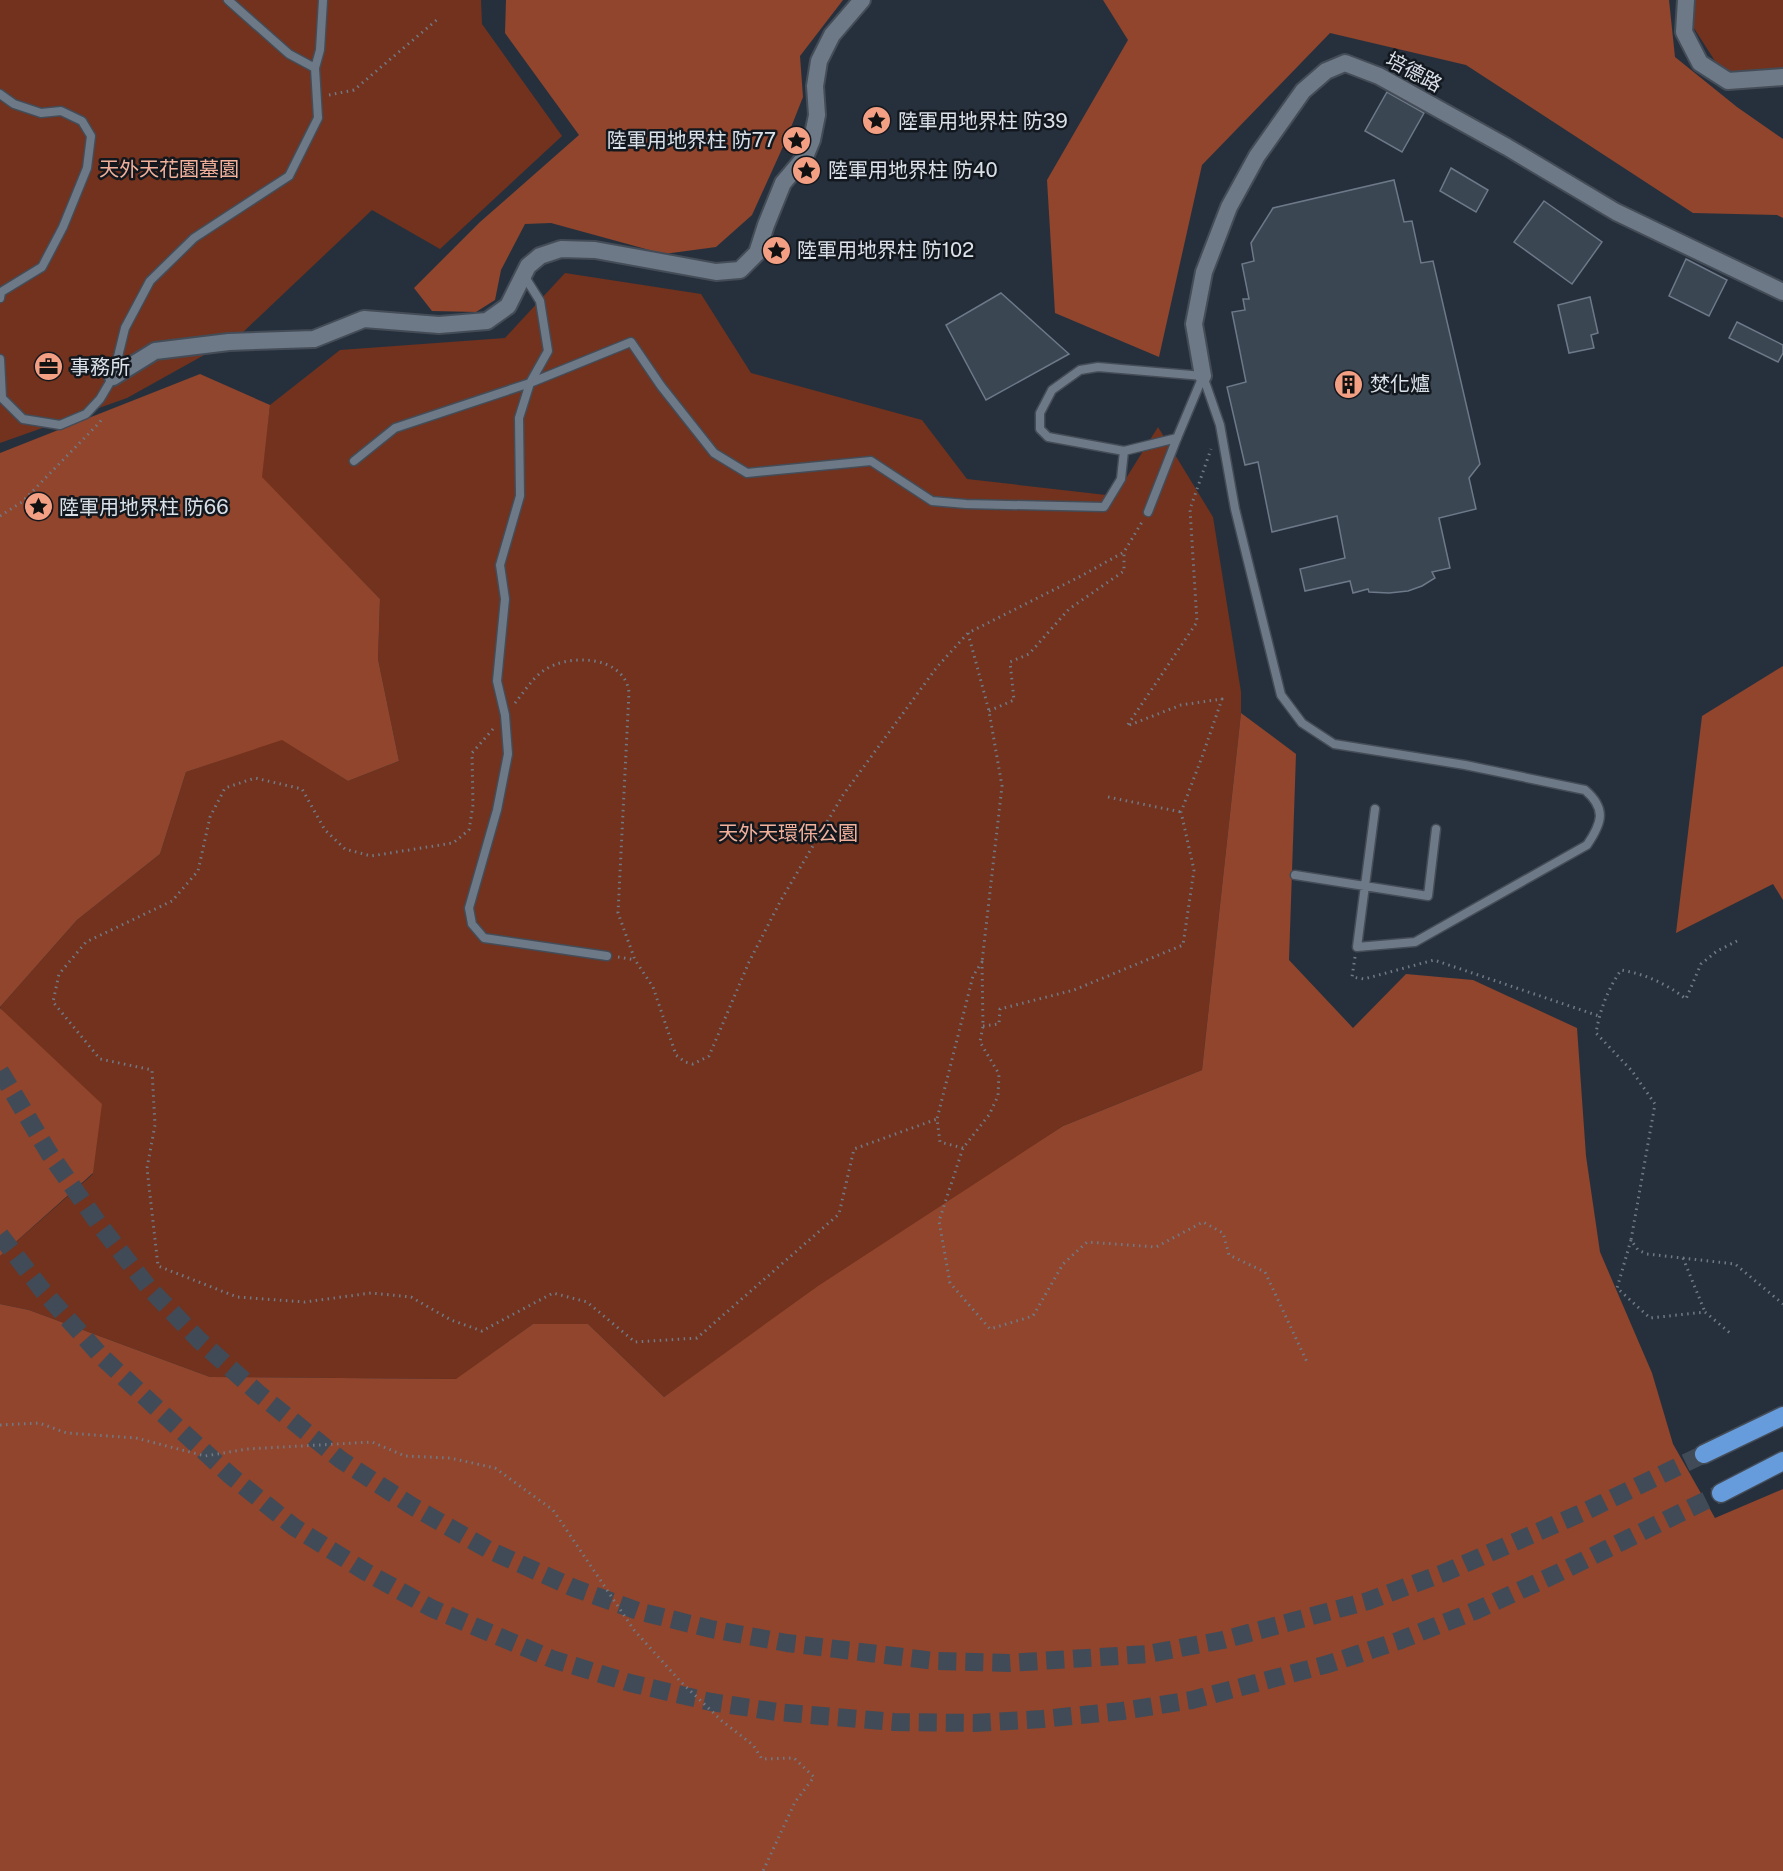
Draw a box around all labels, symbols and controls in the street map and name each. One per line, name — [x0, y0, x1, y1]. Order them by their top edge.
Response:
street label: 培德路 — [1382, 47, 1446, 97]
place icon: 陸軍用地界柱 防39 — [861, 105, 893, 137]
place label: 陸軍用地界柱 防39 — [898, 109, 1068, 133]
place icon: 陸軍用地界柱 防77 — [781, 124, 813, 156]
place label: 陸軍用地界柱 防77 — [607, 128, 776, 152]
place icon: 陸軍用地界柱 防40 — [791, 154, 823, 186]
park label: 天外天花園墓園 — [99, 157, 239, 181]
place label: 陸軍用地界柱 防40 — [828, 158, 998, 182]
place icon: 陸軍用地界柱 防102 — [760, 234, 792, 266]
place label: 陸軍用地界柱 防102 — [797, 238, 974, 262]
office icon: 事務所 — [33, 351, 65, 383]
place label: 事務所 — [70, 355, 130, 379]
building icon: 焚化爐 — [1333, 368, 1365, 400]
place label: 焚化爐 — [1370, 372, 1430, 396]
place icon: 陸軍用地界柱 防66 — [22, 491, 54, 523]
place label: 陸軍用地界柱 防66 — [59, 495, 229, 519]
park label: 天外天環保公園 — [718, 821, 858, 845]

